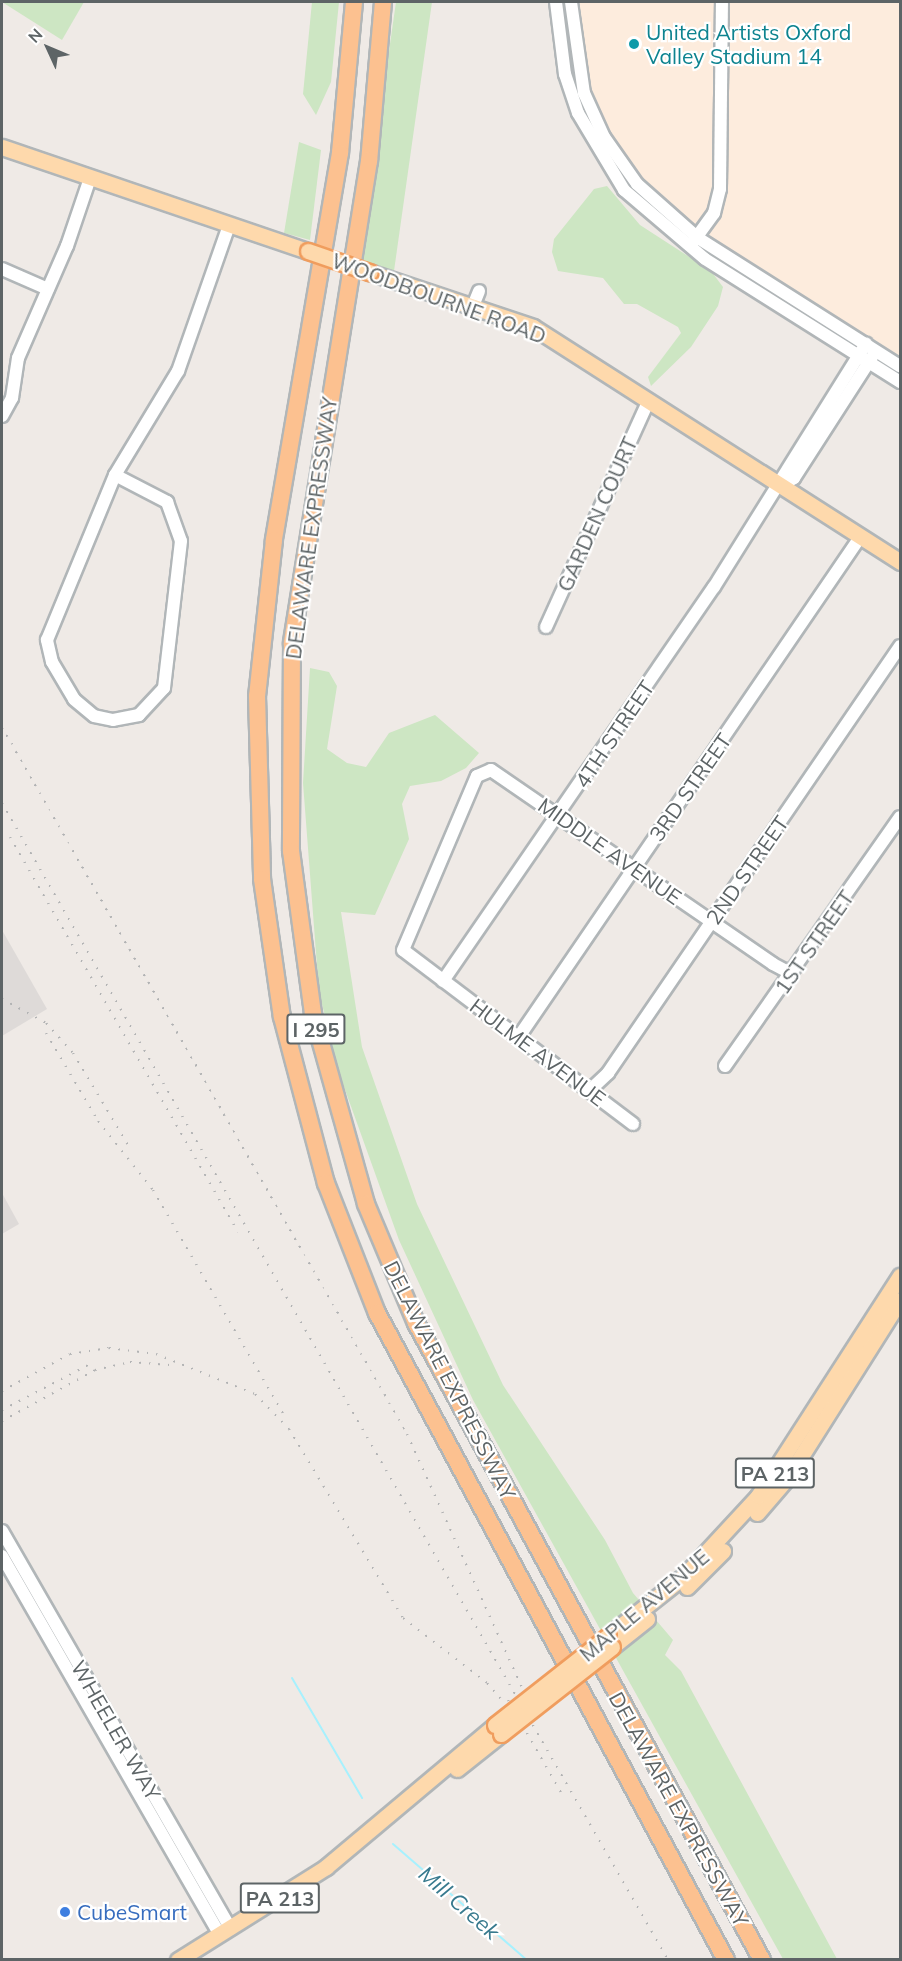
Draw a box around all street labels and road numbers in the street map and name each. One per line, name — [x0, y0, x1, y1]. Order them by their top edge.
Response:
street label: WOODBOURNE ROAD — [328, 247, 550, 349]
street label: DELAWARE EXPRESSWAY — [280, 395, 342, 661]
street label: GARDEN COURT — [552, 433, 642, 595]
street label: 4TH STREET — [569, 676, 659, 792]
street label: 3RD STREET — [644, 728, 736, 846]
street label: MIDDLE AVENUE — [534, 792, 686, 910]
street label: 2ND STREET — [700, 811, 794, 929]
street label: 1ST STREET — [769, 885, 859, 999]
street label: HULME AVENUE — [465, 993, 611, 1111]
road number: I 295 — [286, 1012, 346, 1046]
street label: DELAWARE EXPRESSWAY — [379, 1256, 521, 1504]
road number: PA 213 — [734, 1456, 816, 1490]
street label: MAPLE AVENUE — [574, 1544, 714, 1666]
street label: WHEELER WAY — [66, 1656, 166, 1804]
street label: DELAWARE EXPRESSWAY — [604, 1687, 754, 1931]
road number: PA 213 — [240, 1881, 320, 1915]

